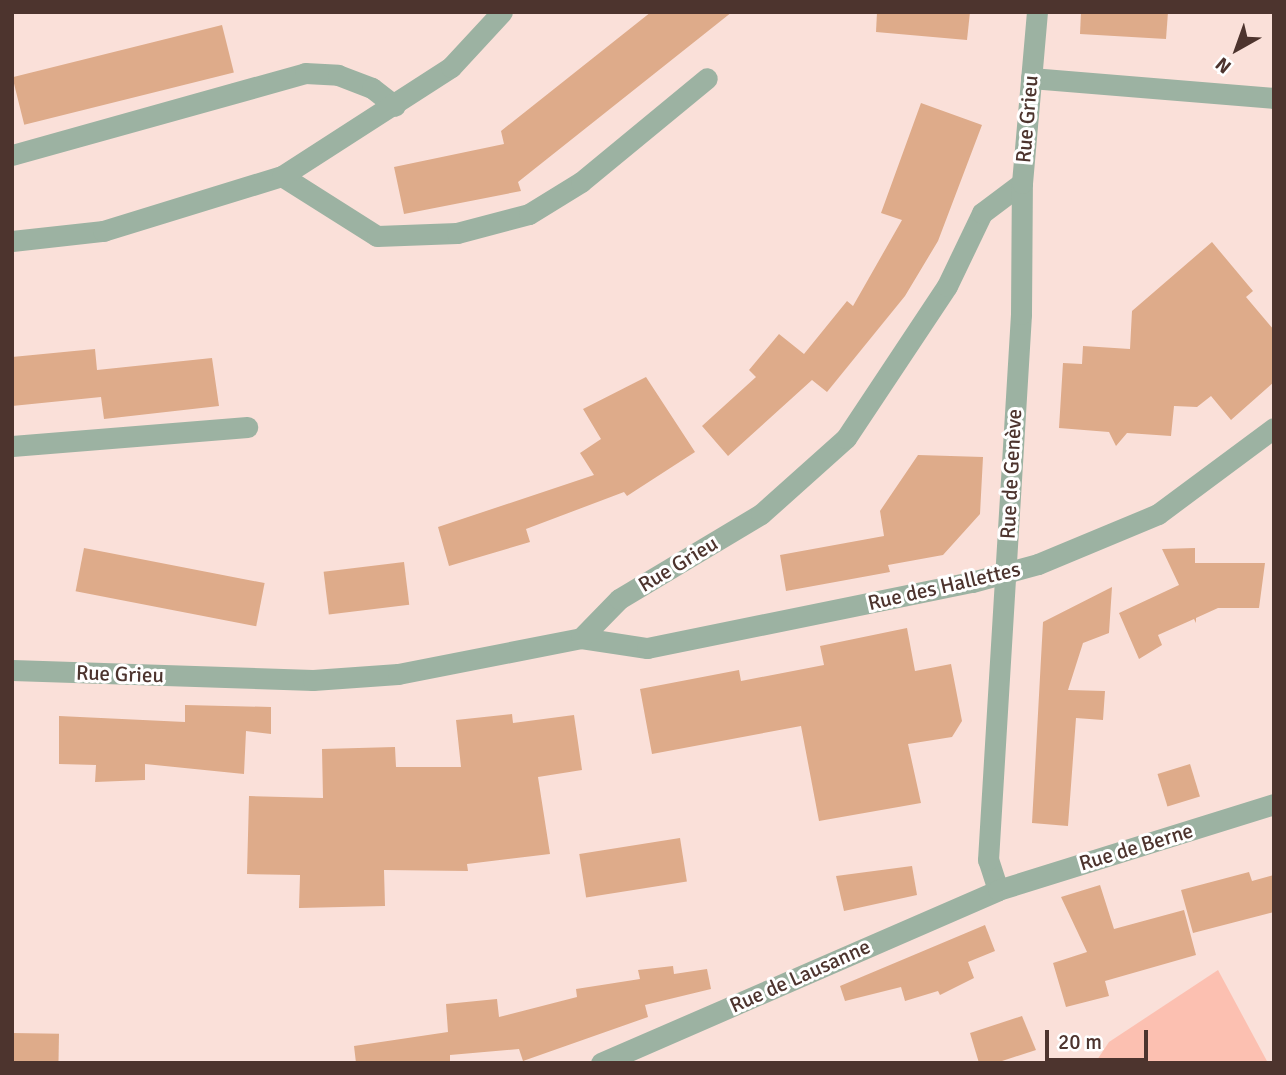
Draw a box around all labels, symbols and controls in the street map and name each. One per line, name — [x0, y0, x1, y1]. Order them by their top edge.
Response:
north arrow — [1202, 14, 1272, 84]
text: N — [1211, 52, 1236, 79]
street label: Rue Grieu — [1011, 74, 1043, 164]
street label: Rue de Genève — [995, 408, 1027, 540]
street label: Rue Grieu — [634, 531, 722, 597]
street label: Rue des Hallettes — [865, 556, 1023, 616]
street label: Rue Grieu — [76, 660, 164, 688]
street label: Rue de Berne — [1076, 818, 1196, 876]
street label: Rue de Lausanne — [726, 934, 874, 1018]
scale bar — [1048, 1016, 1151, 1060]
text: 20 m — [1058, 1029, 1102, 1055]

